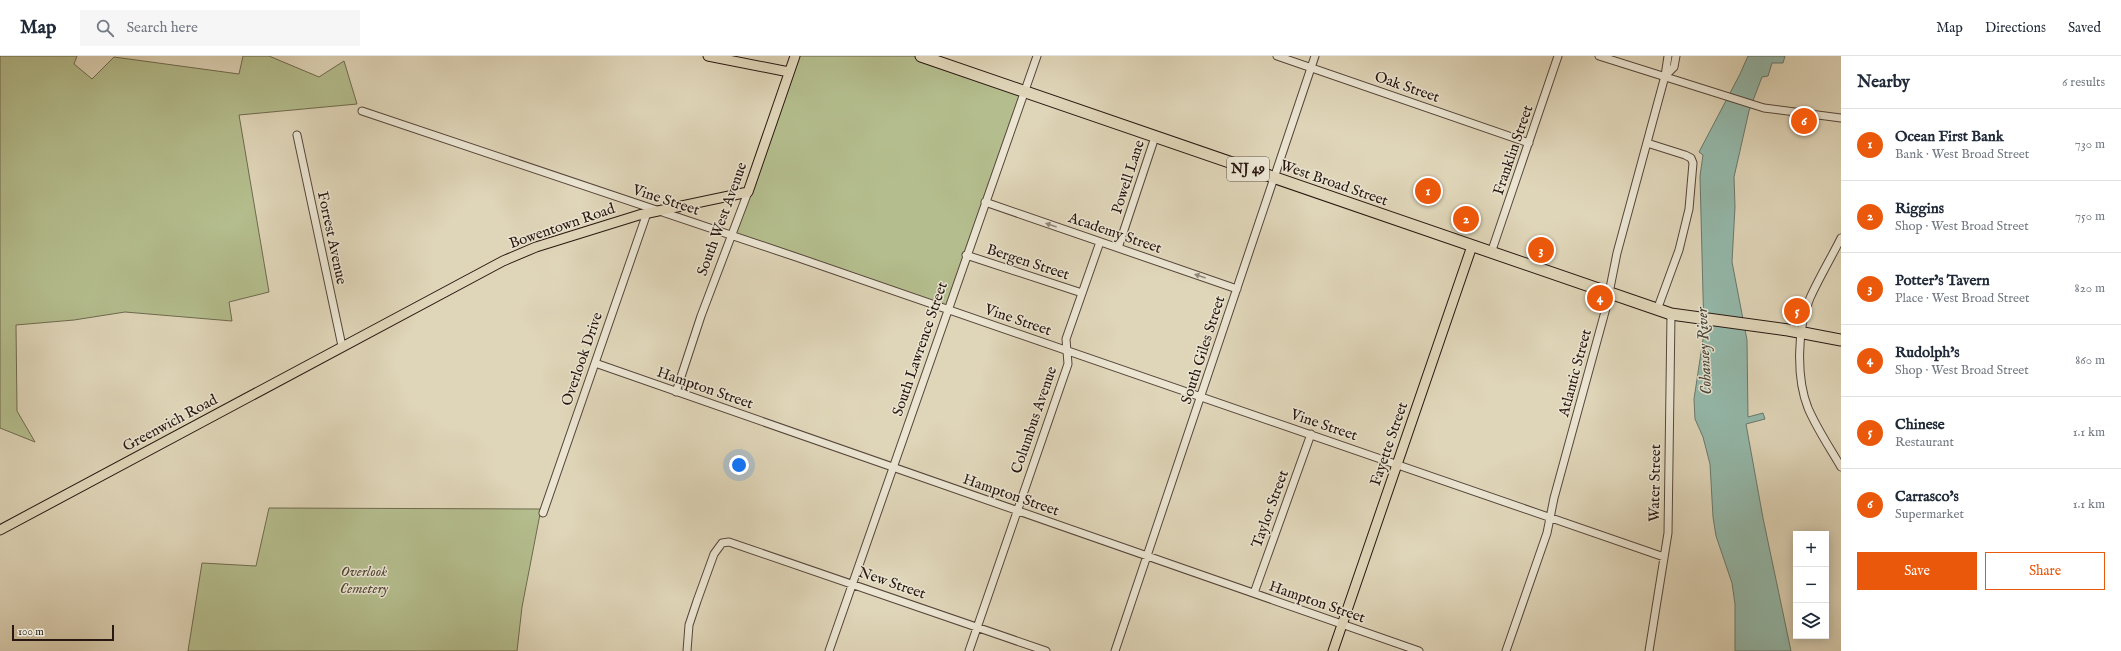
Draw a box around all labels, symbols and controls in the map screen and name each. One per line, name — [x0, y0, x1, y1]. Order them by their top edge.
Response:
search box — [80, 10, 360, 46]
text: Map — [20, 16, 56, 40]
icon: search — [94, 17, 116, 39]
text: Search here — [126, 18, 198, 37]
text: Map — [1936, 19, 1963, 37]
text: Directions — [1985, 19, 2046, 37]
text: Saved — [2068, 19, 2101, 37]
street label: Oak Street — [1372, 67, 1442, 107]
text: Nearby — [1857, 72, 1910, 93]
text: 6 results — [2062, 74, 2105, 91]
street label: Franklin Street — [1489, 102, 1537, 198]
pin: 6 — [1791, 106, 1817, 136]
text: Ocean First Bank — [1895, 127, 2004, 146]
text: 1 — [1868, 136, 1872, 153]
text: 730 m — [2075, 136, 2105, 153]
street label: Powell Lane — [1107, 138, 1149, 216]
text: Bank · West Broad Street — [1895, 146, 2029, 163]
street label: West Broad Street — [1278, 156, 1390, 210]
road number: NJ 49 — [1227, 157, 1269, 181]
street label: South West Avenue — [693, 159, 751, 279]
pin: 1 — [1415, 176, 1441, 206]
street label: Vine Street — [629, 180, 702, 220]
street label: Forrest Avenue — [313, 190, 351, 286]
street label: Bowentown Road — [507, 199, 618, 253]
text: Riggins — [1895, 199, 1944, 218]
pin: 2 — [1453, 204, 1479, 234]
street label: Academy Street — [1065, 208, 1164, 258]
text: 2 — [1867, 208, 1873, 225]
text: 750 m — [2075, 208, 2105, 225]
text: Shop · West Broad Street — [1895, 218, 2029, 235]
one-way arrow — [1044, 222, 1056, 228]
pin: 3 — [1528, 235, 1554, 265]
street label: Bergen Street — [984, 240, 1072, 284]
text: Potter's Tavern — [1895, 271, 1990, 290]
one-way arrow — [1194, 273, 1206, 279]
street label: South Lawrence Street — [888, 279, 952, 419]
text: 3 — [1868, 280, 1872, 297]
text: 820 m — [2075, 280, 2105, 297]
pin: 4 — [1587, 283, 1613, 313]
text: Place · West Broad Street — [1895, 290, 2029, 307]
street label: South Giles Street — [1177, 294, 1229, 406]
pin: 5 — [1784, 296, 1810, 326]
street label: Vine Street — [981, 299, 1054, 340]
water label: Cohansey River — [1693, 305, 1717, 395]
street label: Overlook Drive — [557, 310, 607, 408]
street label: Atlantic Street — [1554, 327, 1596, 420]
text: Rudolph's — [1895, 343, 1960, 362]
text: 4 — [1867, 352, 1873, 369]
text: 860 m — [2075, 352, 2105, 369]
text: Shop · West Broad Street — [1895, 362, 2029, 379]
street label: Hampton Street — [654, 363, 756, 413]
street label: Columbus Avenue — [1007, 364, 1061, 476]
street label: Greenwich Road — [119, 390, 221, 456]
street label: Fayette Street — [1366, 400, 1412, 488]
street label: Vine Street — [1287, 404, 1360, 445]
text: Chinese — [1895, 415, 1945, 434]
text: 5 — [1868, 424, 1872, 441]
text: 1.1 km — [2073, 424, 2105, 441]
text: Restaurant — [1895, 434, 1954, 451]
street label: Water Street — [1645, 444, 1665, 522]
your location — [729, 455, 749, 475]
street label: Taylor Street — [1247, 467, 1293, 551]
street label: Hampton Street — [960, 470, 1062, 520]
text: Carrasco's — [1895, 487, 1959, 506]
text: 6 — [1867, 496, 1873, 513]
text: 1.1 km — [2073, 496, 2105, 513]
text: Supermarket — [1895, 506, 1964, 523]
map controls — [1793, 531, 1829, 639]
button: + — [1793, 531, 1829, 567]
button: Save — [1857, 552, 1977, 590]
button: Share — [1985, 552, 2105, 590]
park label: Overlook Cemetery — [340, 562, 389, 598]
street label: New Street — [856, 563, 928, 603]
button: − — [1793, 567, 1829, 603]
street label: Hampton Street — [1266, 577, 1368, 627]
button: layers — [1793, 603, 1829, 639]
scale bar — [12, 623, 114, 642]
text: 100 m — [18, 625, 44, 639]

